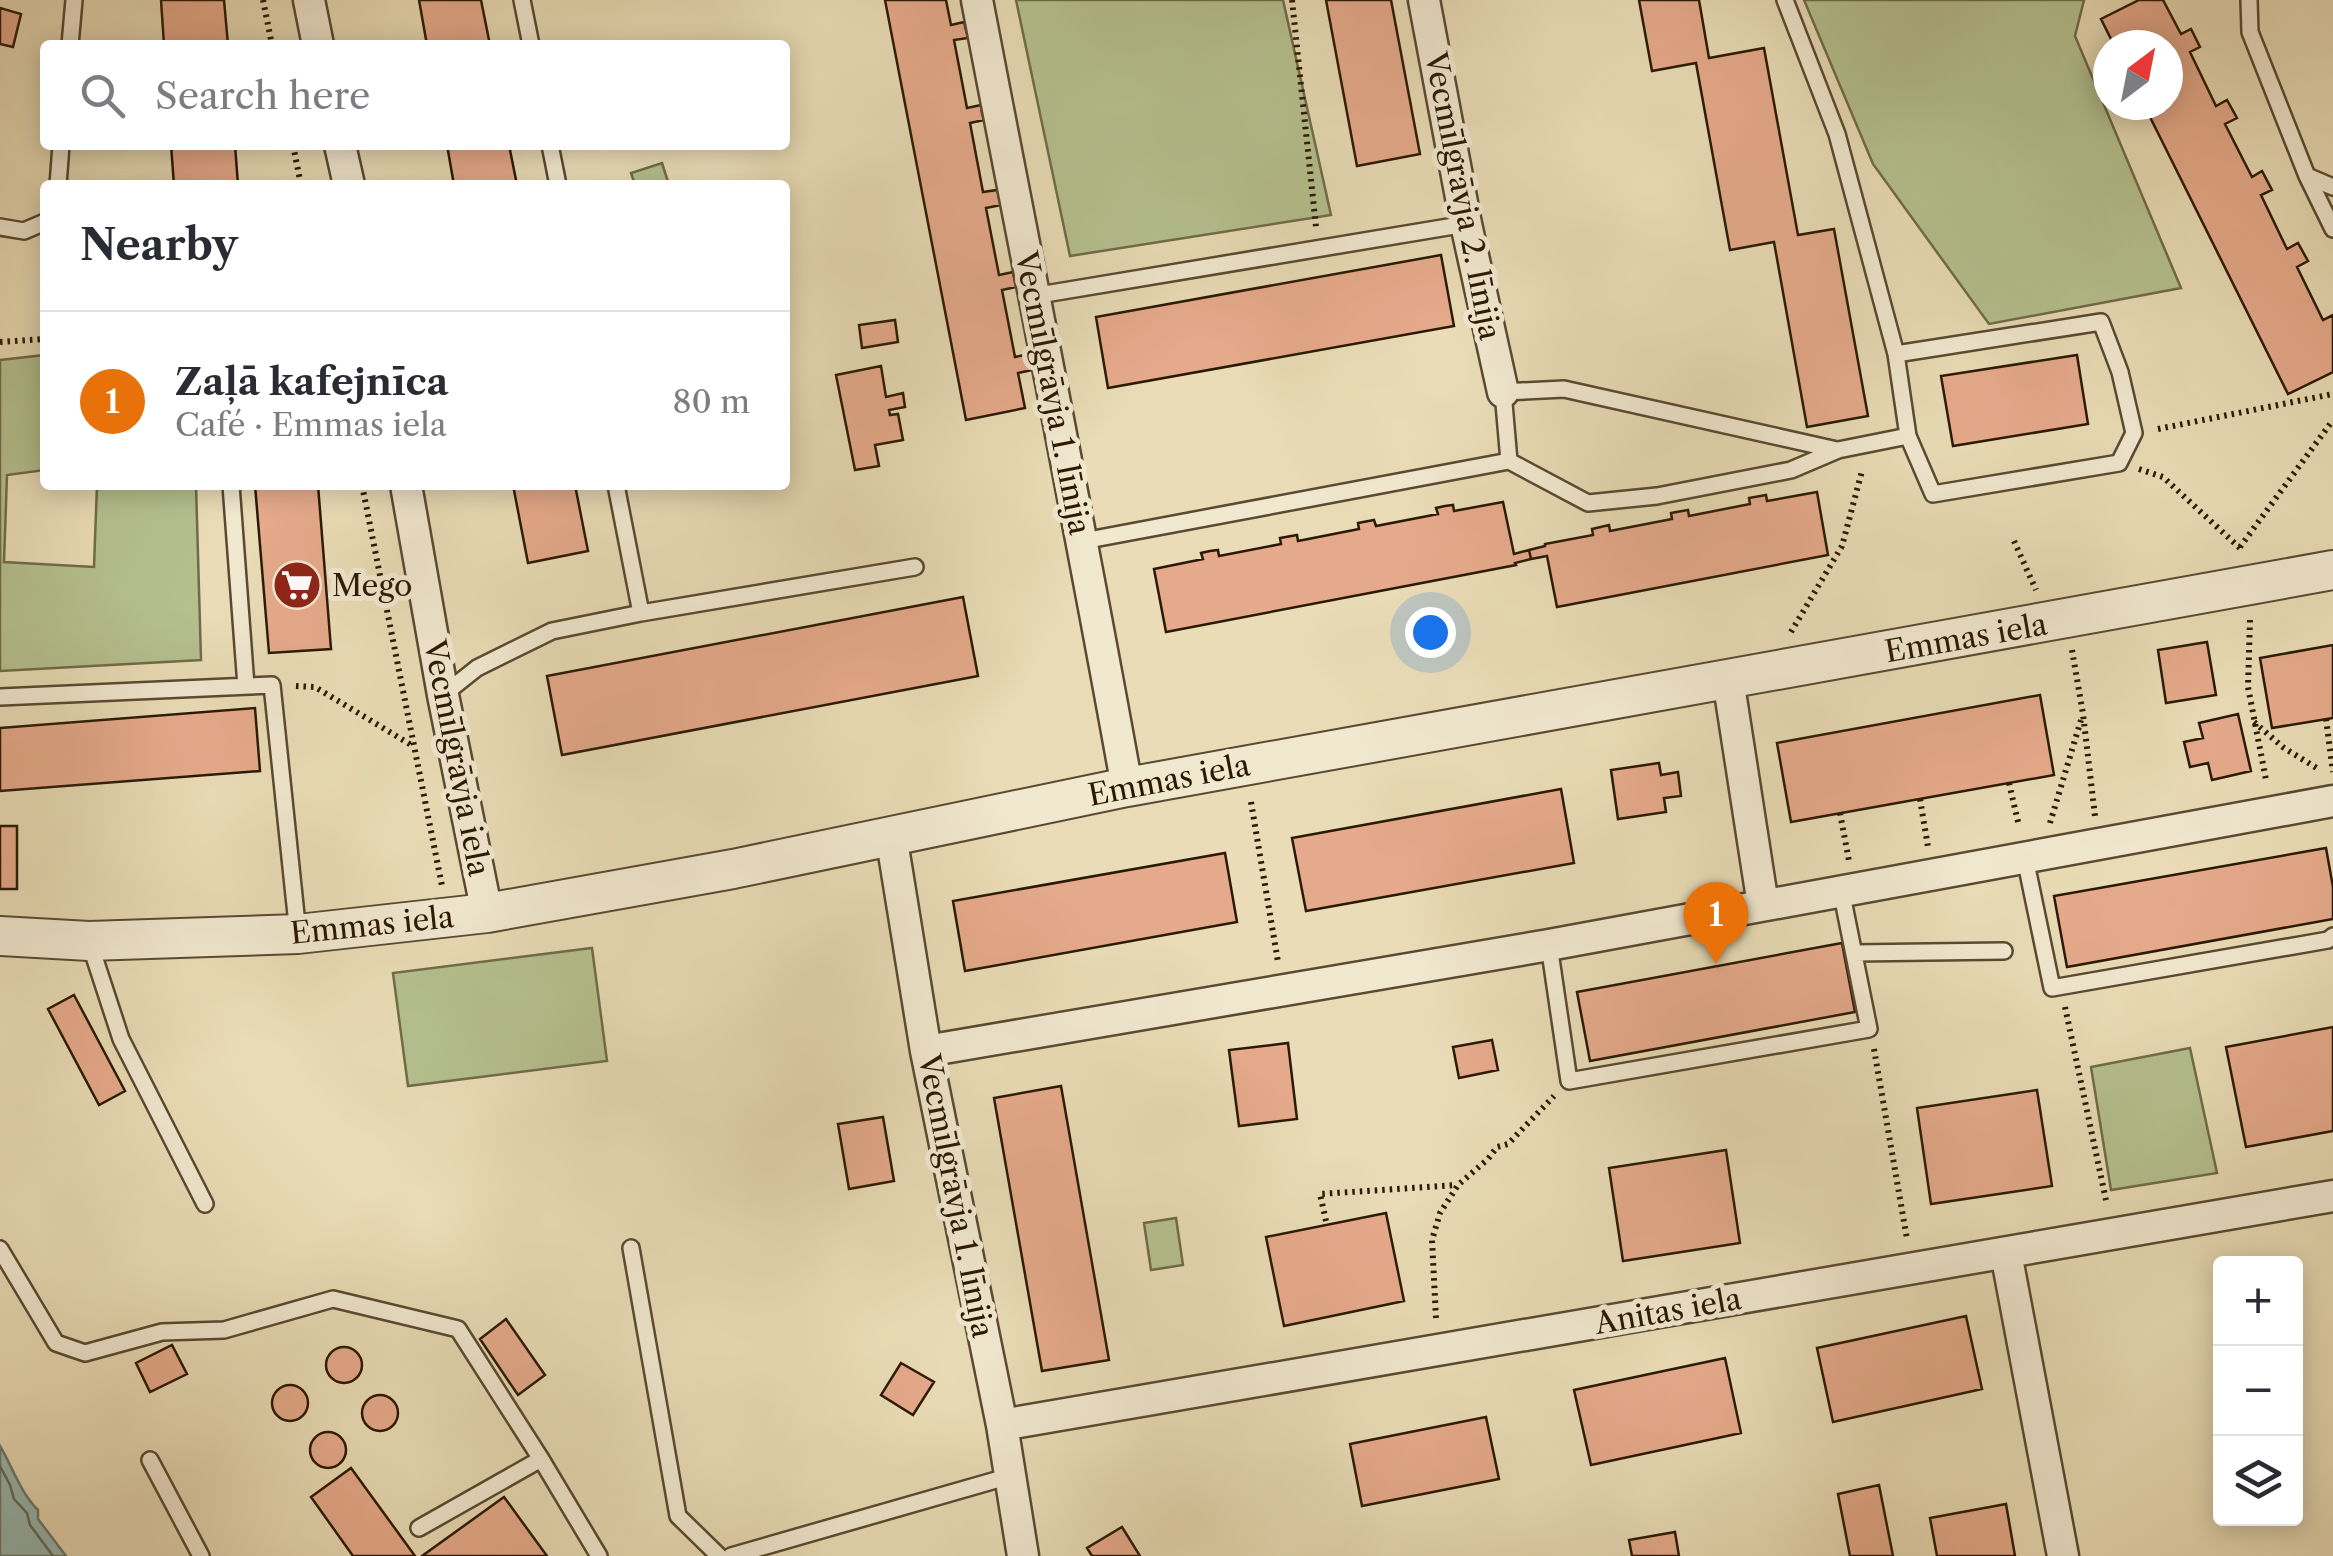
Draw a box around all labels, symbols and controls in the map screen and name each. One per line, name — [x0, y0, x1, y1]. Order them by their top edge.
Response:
north arrow — [2093, 30, 2183, 120]
search box — [40, 40, 790, 150]
street label: Vecmīlgrāvja 2. līnija — [1417, 48, 1509, 343]
icon: search — [75, 68, 130, 123]
text: Search here — [155, 72, 370, 119]
text: Nearby — [80, 219, 238, 271]
street label: Vecmīlgrāvja 1. līnija — [1007, 247, 1099, 538]
text: Zaļā kafejnīca — [175, 358, 449, 405]
text: 1 — [105, 382, 120, 421]
text: 80 m — [672, 382, 750, 421]
text: Café · Emmas iela — [175, 405, 447, 444]
supermarket icon: Mego — [271, 559, 323, 611]
place label: Mego — [332, 567, 413, 604]
street label: Emmas iela — [1882, 606, 2050, 670]
your location — [1405, 607, 1456, 658]
street label: Vecmīlgrāvja iela — [416, 636, 498, 879]
street label: Emmas iela — [1085, 746, 1253, 814]
pin: 1 — [1684, 882, 1748, 964]
street label: Emmas iela — [288, 898, 456, 952]
street label: Vecmīlgrāvja 1. līnija — [910, 1050, 1002, 1341]
map controls — [2213, 1256, 2303, 1526]
button: + — [2213, 1256, 2303, 1346]
street label: Anitas iela — [1591, 1280, 1744, 1342]
button: − — [2213, 1346, 2303, 1436]
button: layers — [2213, 1436, 2303, 1526]

